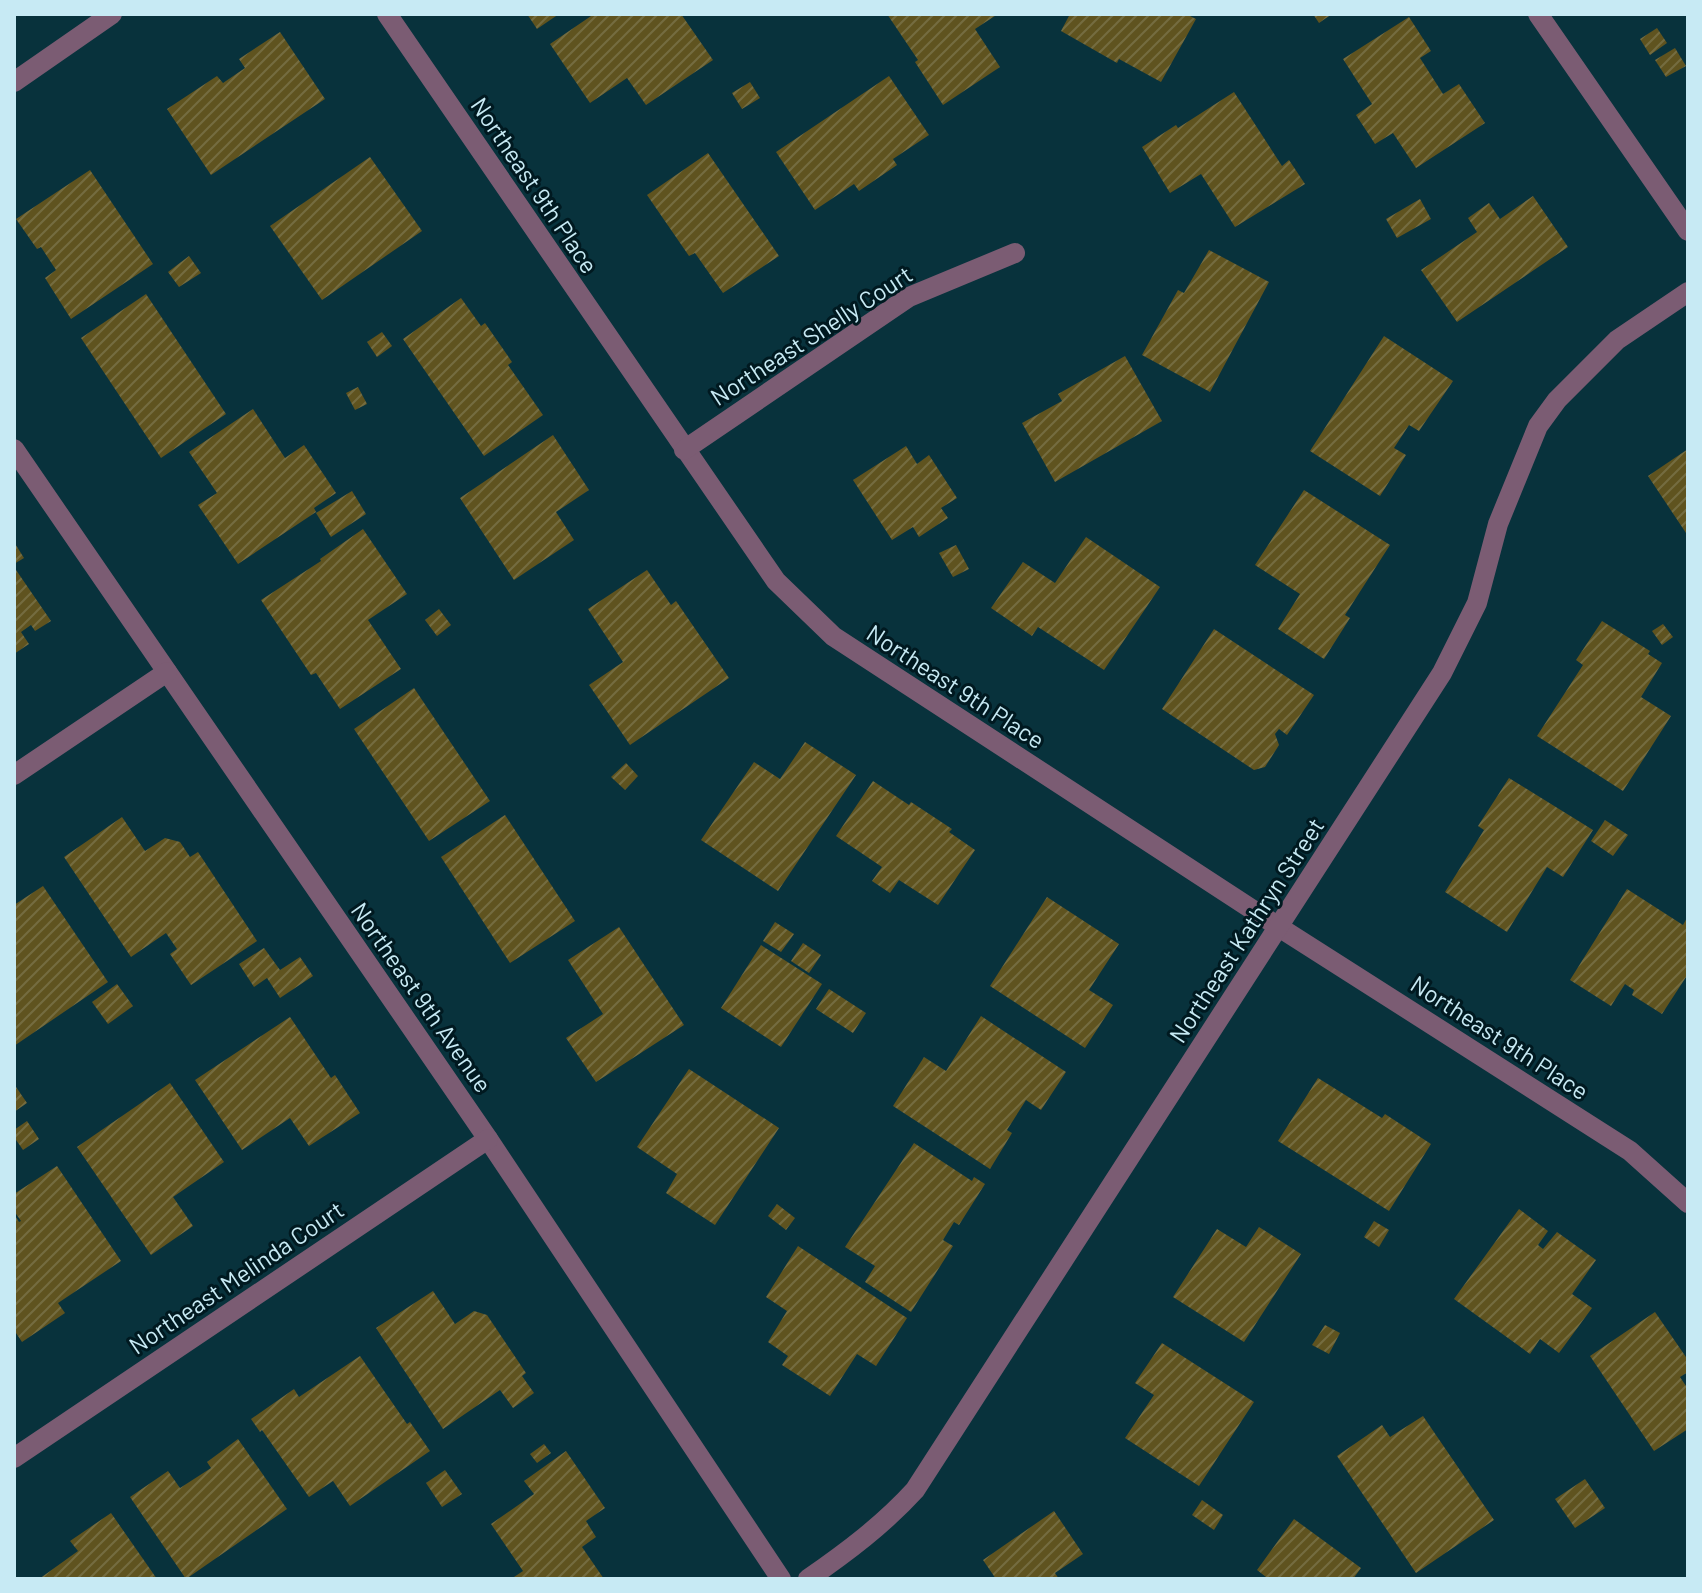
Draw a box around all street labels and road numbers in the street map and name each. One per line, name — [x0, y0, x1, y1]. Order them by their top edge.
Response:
street label: Northeast 9th Place — [465, 91, 605, 279]
street label: Northeast Shelly Court — [705, 259, 917, 411]
street label: Northeast 9th Place — [862, 618, 1050, 754]
street label: Northeast Kathryn Street — [1162, 812, 1330, 1048]
street label: Northeast 9th Avenue — [346, 896, 498, 1098]
street label: Northeast 9th Place — [1406, 969, 1594, 1105]
street label: Northeast Melinda Court — [123, 1194, 349, 1360]

